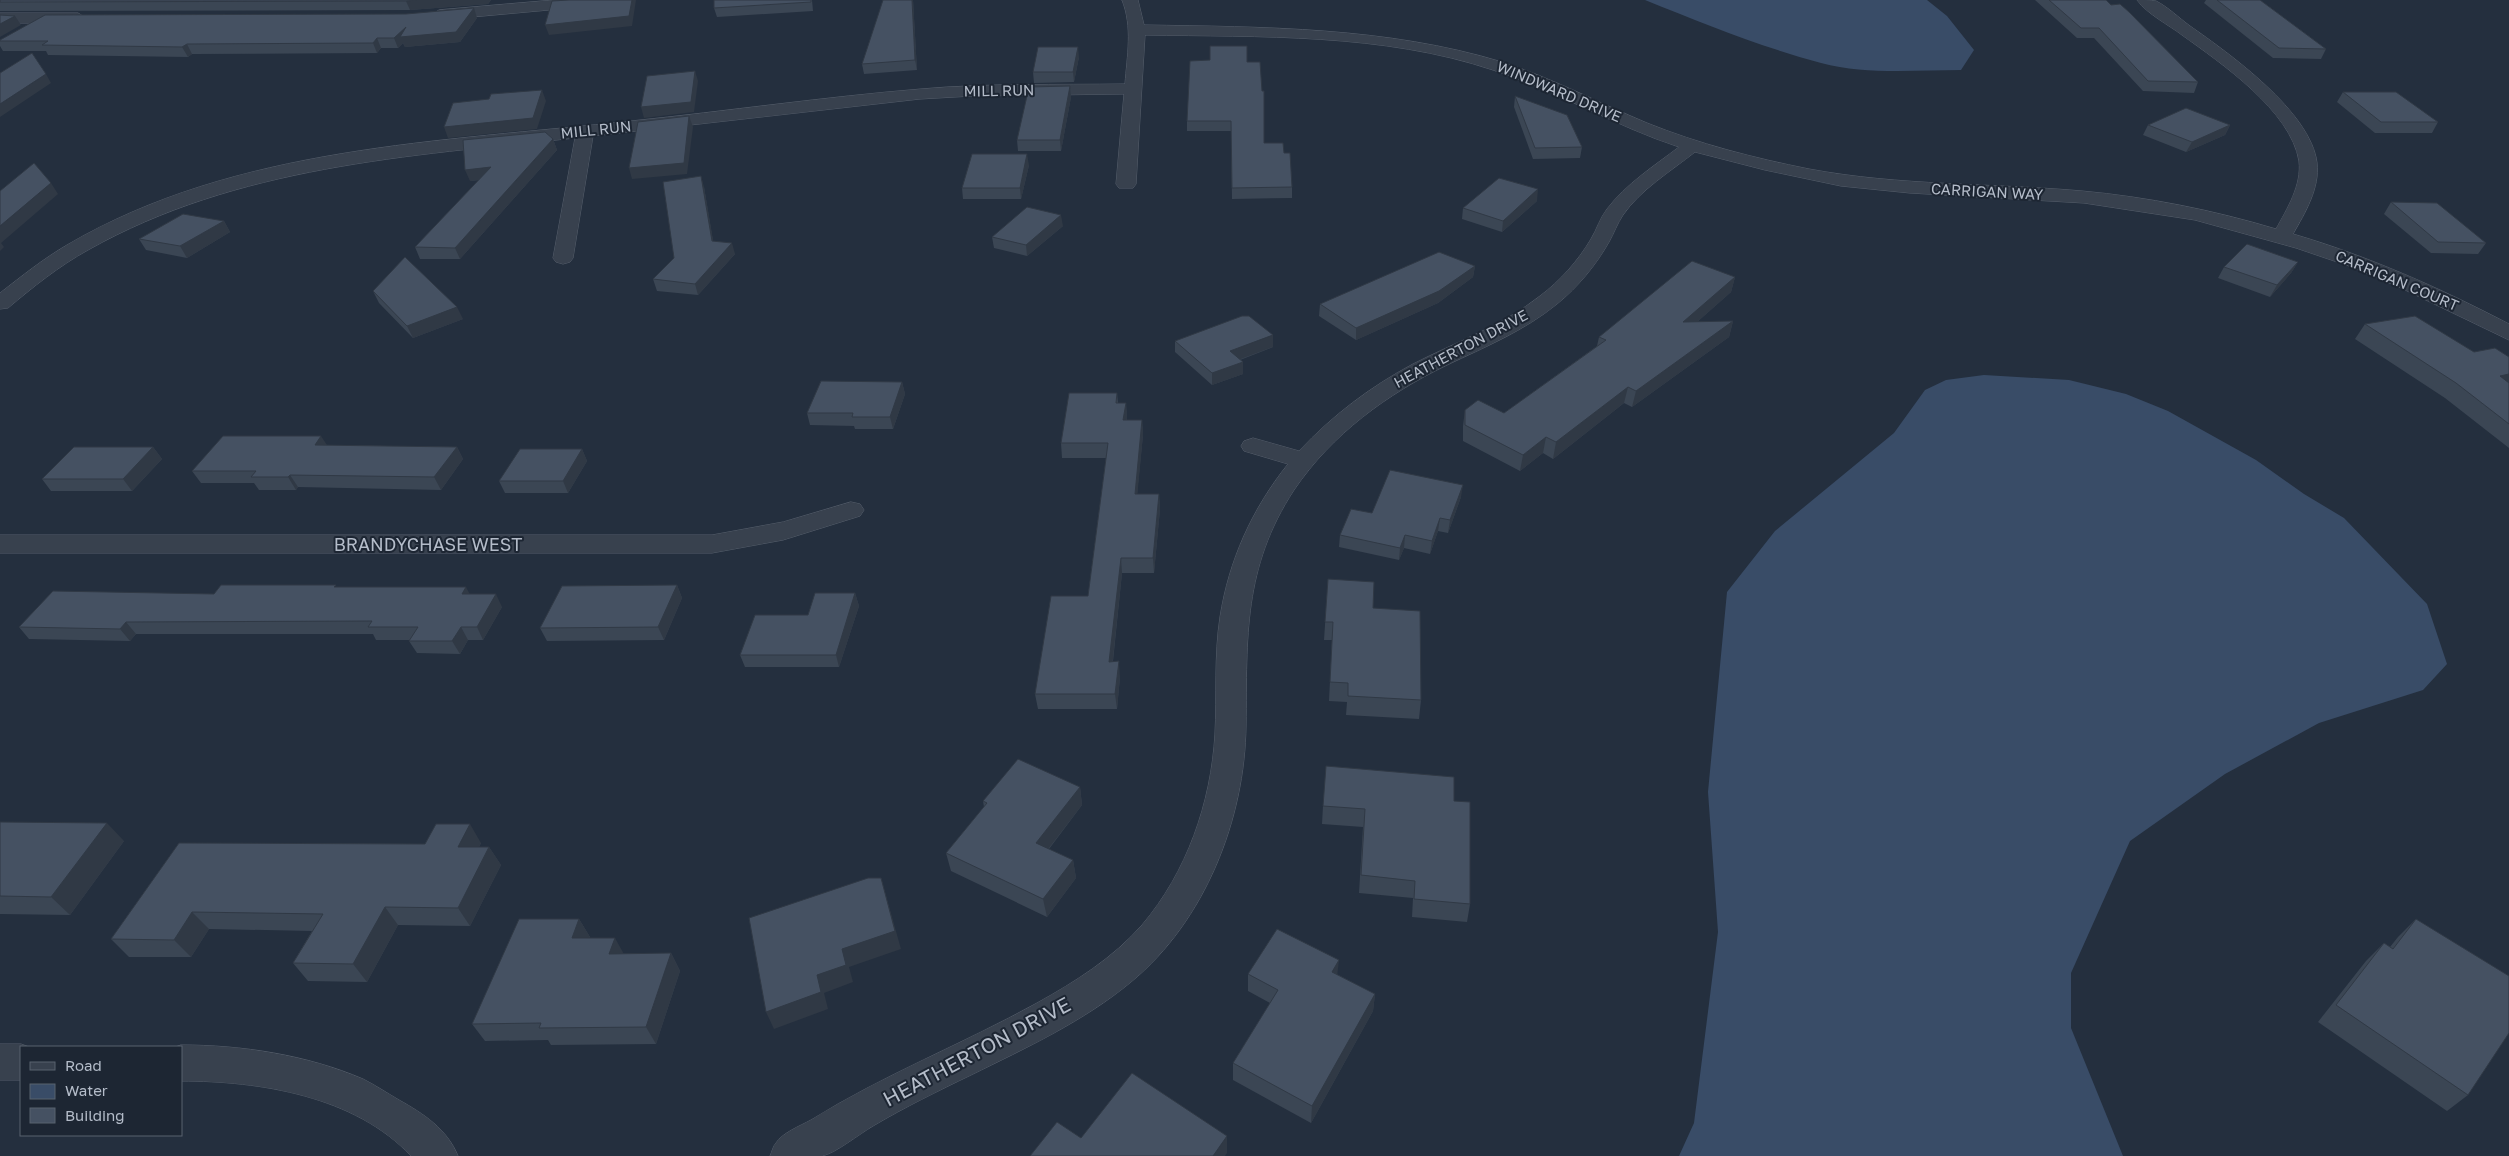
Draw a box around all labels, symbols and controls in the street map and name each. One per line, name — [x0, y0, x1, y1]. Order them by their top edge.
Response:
street label: WINDWARD DRIVE — [1494, 57, 1624, 125]
street label: MILL RUN — [963, 80, 1035, 100]
street label: MILL RUN — [560, 116, 632, 142]
street label: CARRIGAN WAY — [1931, 179, 2044, 203]
street label: CARRIGAN COURT — [2333, 246, 2462, 314]
street label: HEATHERTON DRIVE — [1390, 305, 1531, 391]
street label: BRANDYCHASE WEST — [334, 533, 522, 555]
street label: HEATHERTON DRIVE — [878, 991, 1075, 1112]
legend — [20, 1046, 182, 1136]
text: Road — [65, 1056, 102, 1074]
text: Water — [65, 1081, 108, 1099]
text: Building — [65, 1106, 125, 1124]

